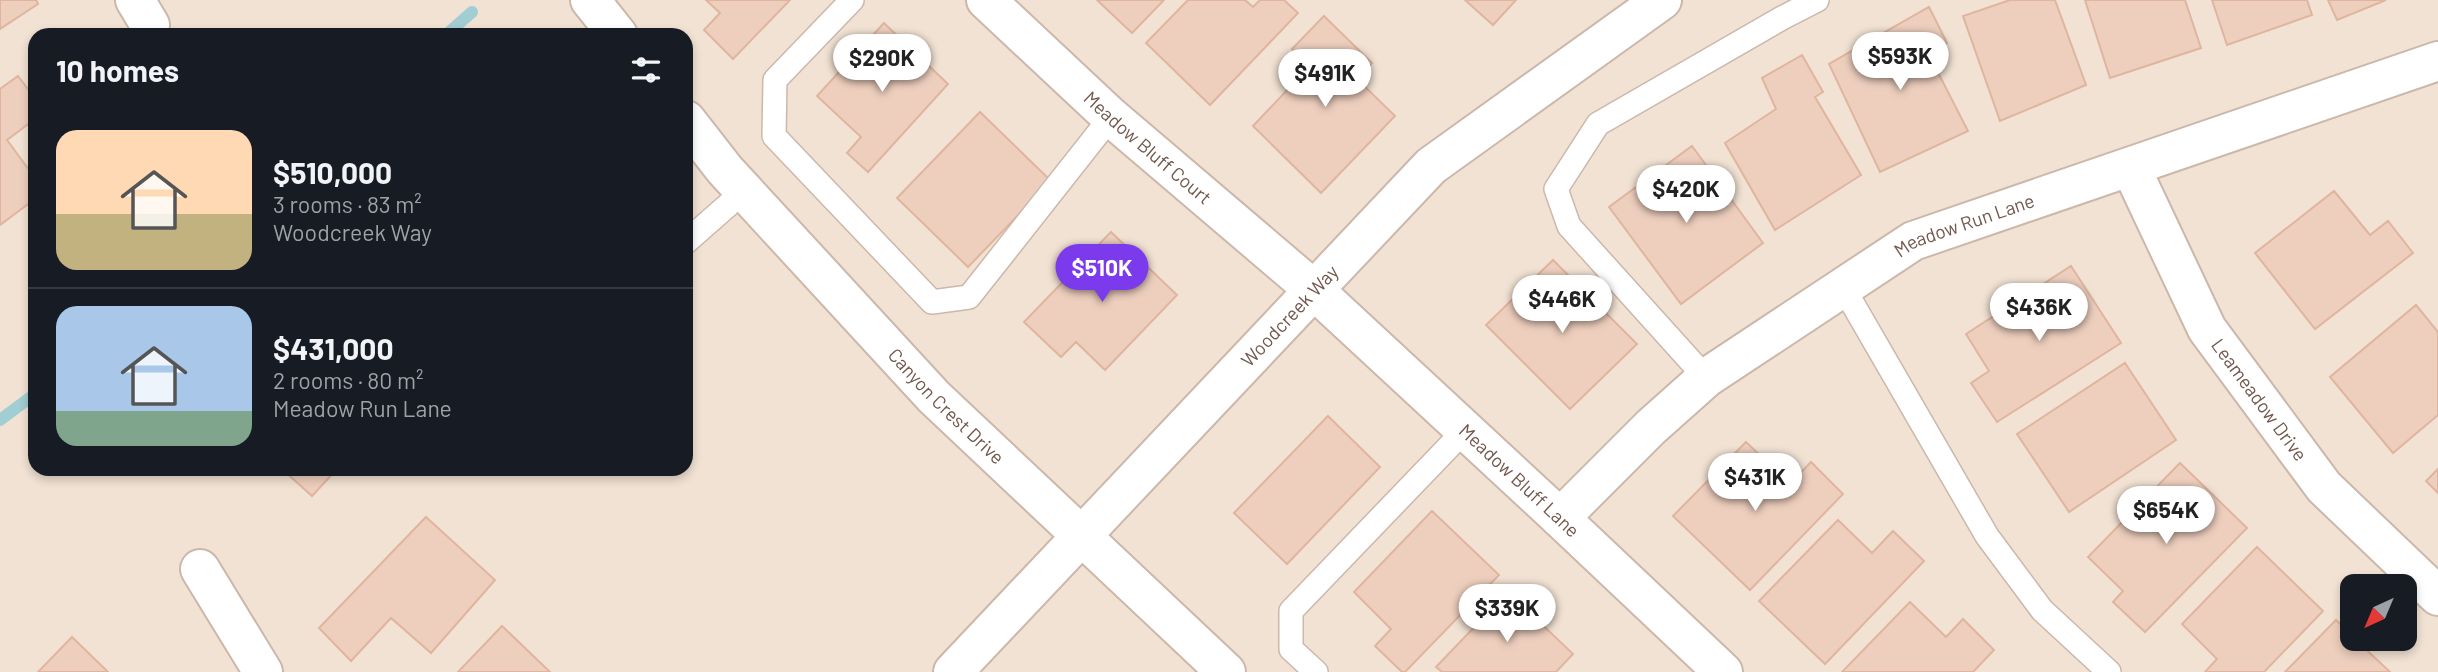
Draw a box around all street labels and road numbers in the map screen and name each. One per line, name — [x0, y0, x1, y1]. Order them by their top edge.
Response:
street label: Meadow Bluff Court — [1080, 86, 1217, 209]
street label: Meadow Run Lane — [1889, 188, 2037, 262]
street label: Woodcreek Way — [1236, 260, 1343, 371]
street label: Leameadow Drive — [2207, 334, 2312, 465]
street label: Canyon Crest Drive — [884, 343, 1009, 468]
street label: Meadow Bluff Lane — [1455, 419, 1585, 541]

